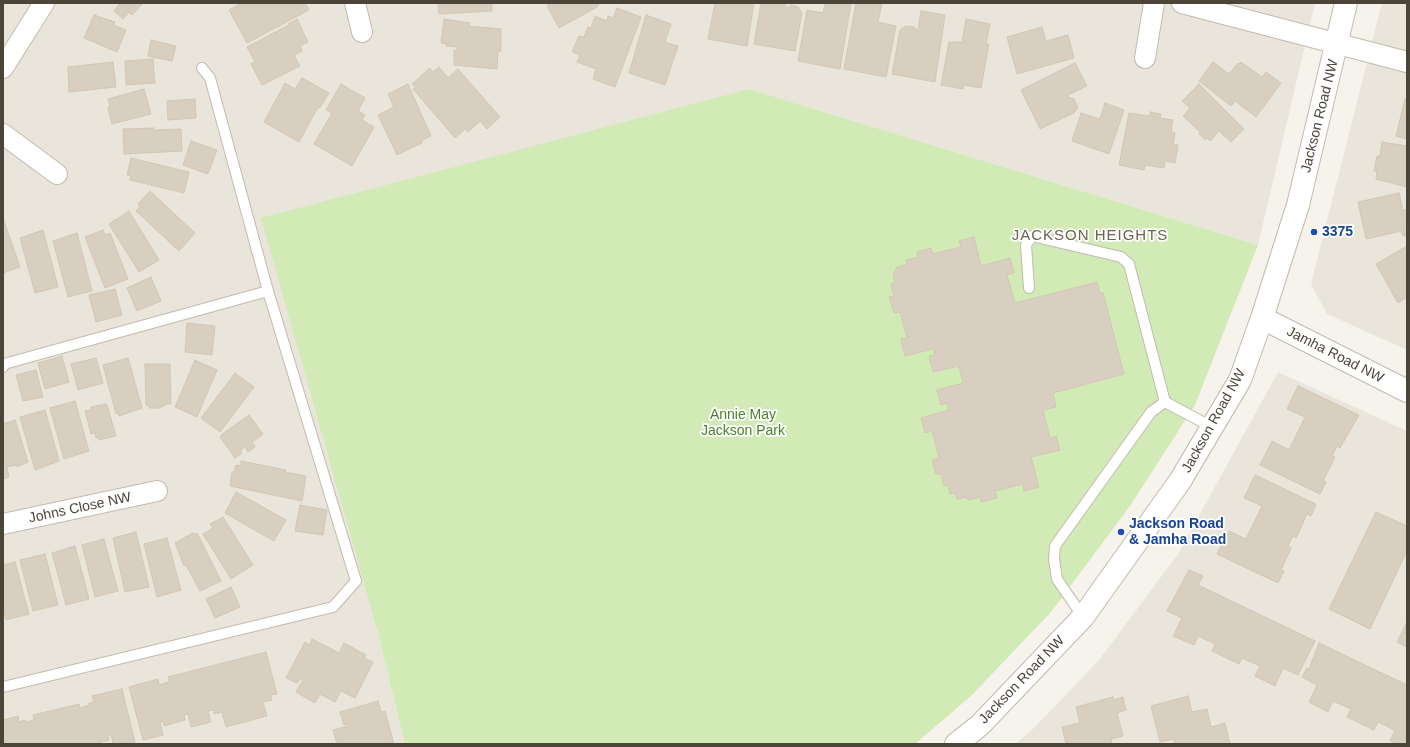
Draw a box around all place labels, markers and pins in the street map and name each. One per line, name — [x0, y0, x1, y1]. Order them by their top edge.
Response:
place label: 3375 — [1322, 224, 1353, 240]
marker: 3375 — [1309, 227, 1319, 237]
place label: Jackson Road & Jamha Road — [1129, 516, 1226, 548]
marker: Jackson Road & Jamha Road — [1116, 527, 1126, 537]

